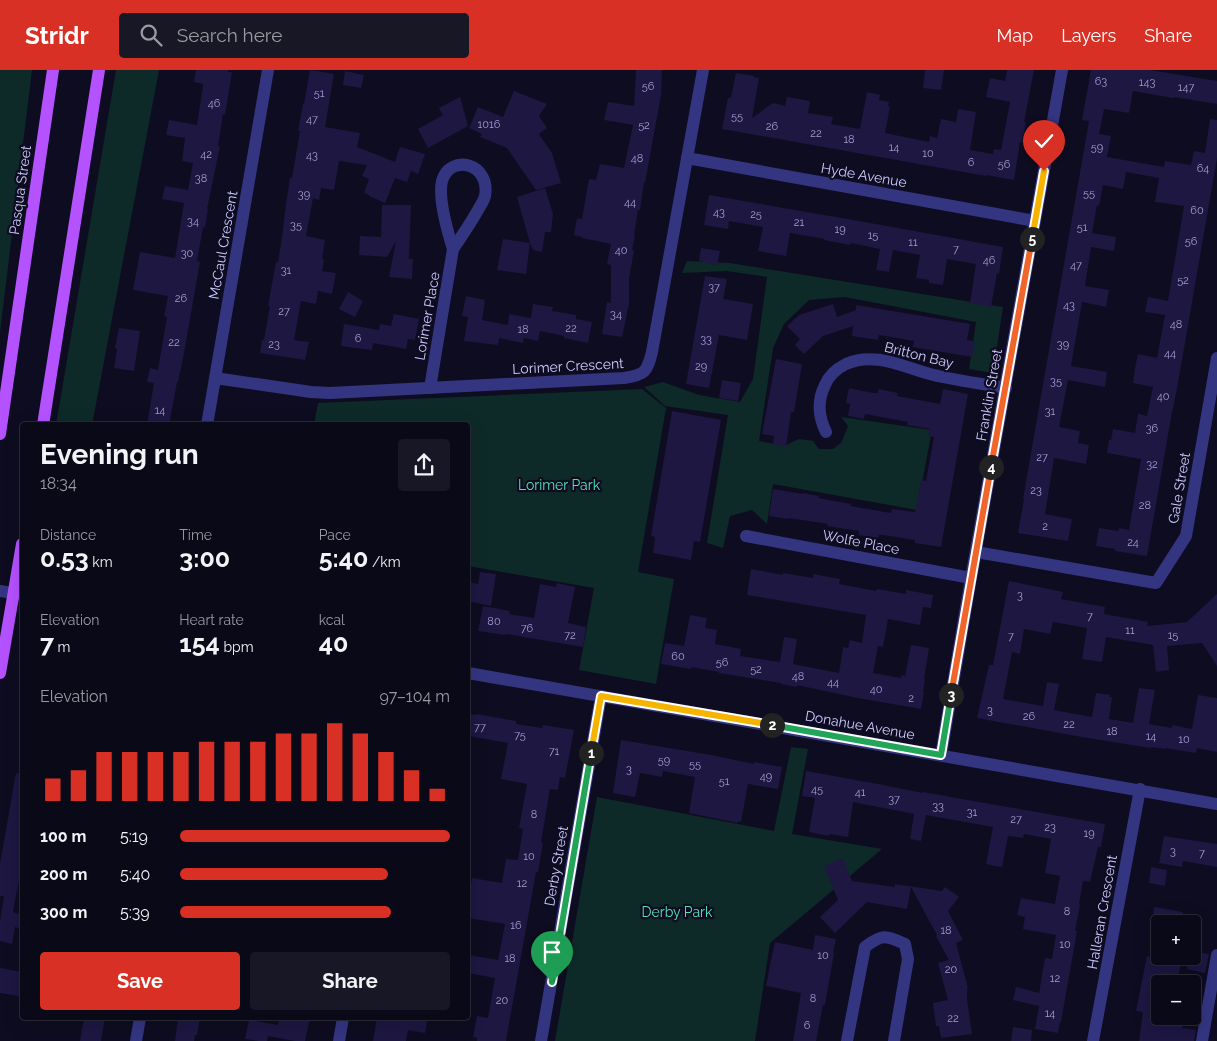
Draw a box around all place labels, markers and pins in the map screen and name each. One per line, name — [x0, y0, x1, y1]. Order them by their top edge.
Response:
pin — [1023, 120, 1065, 171]
pin: 5 — [1020, 226, 1044, 252]
pin: 4 — [978, 454, 1004, 480]
pin: 3 — [938, 682, 964, 708]
pin: 2 — [760, 712, 784, 738]
pin: 1 — [578, 740, 604, 766]
pin — [531, 931, 573, 982]

